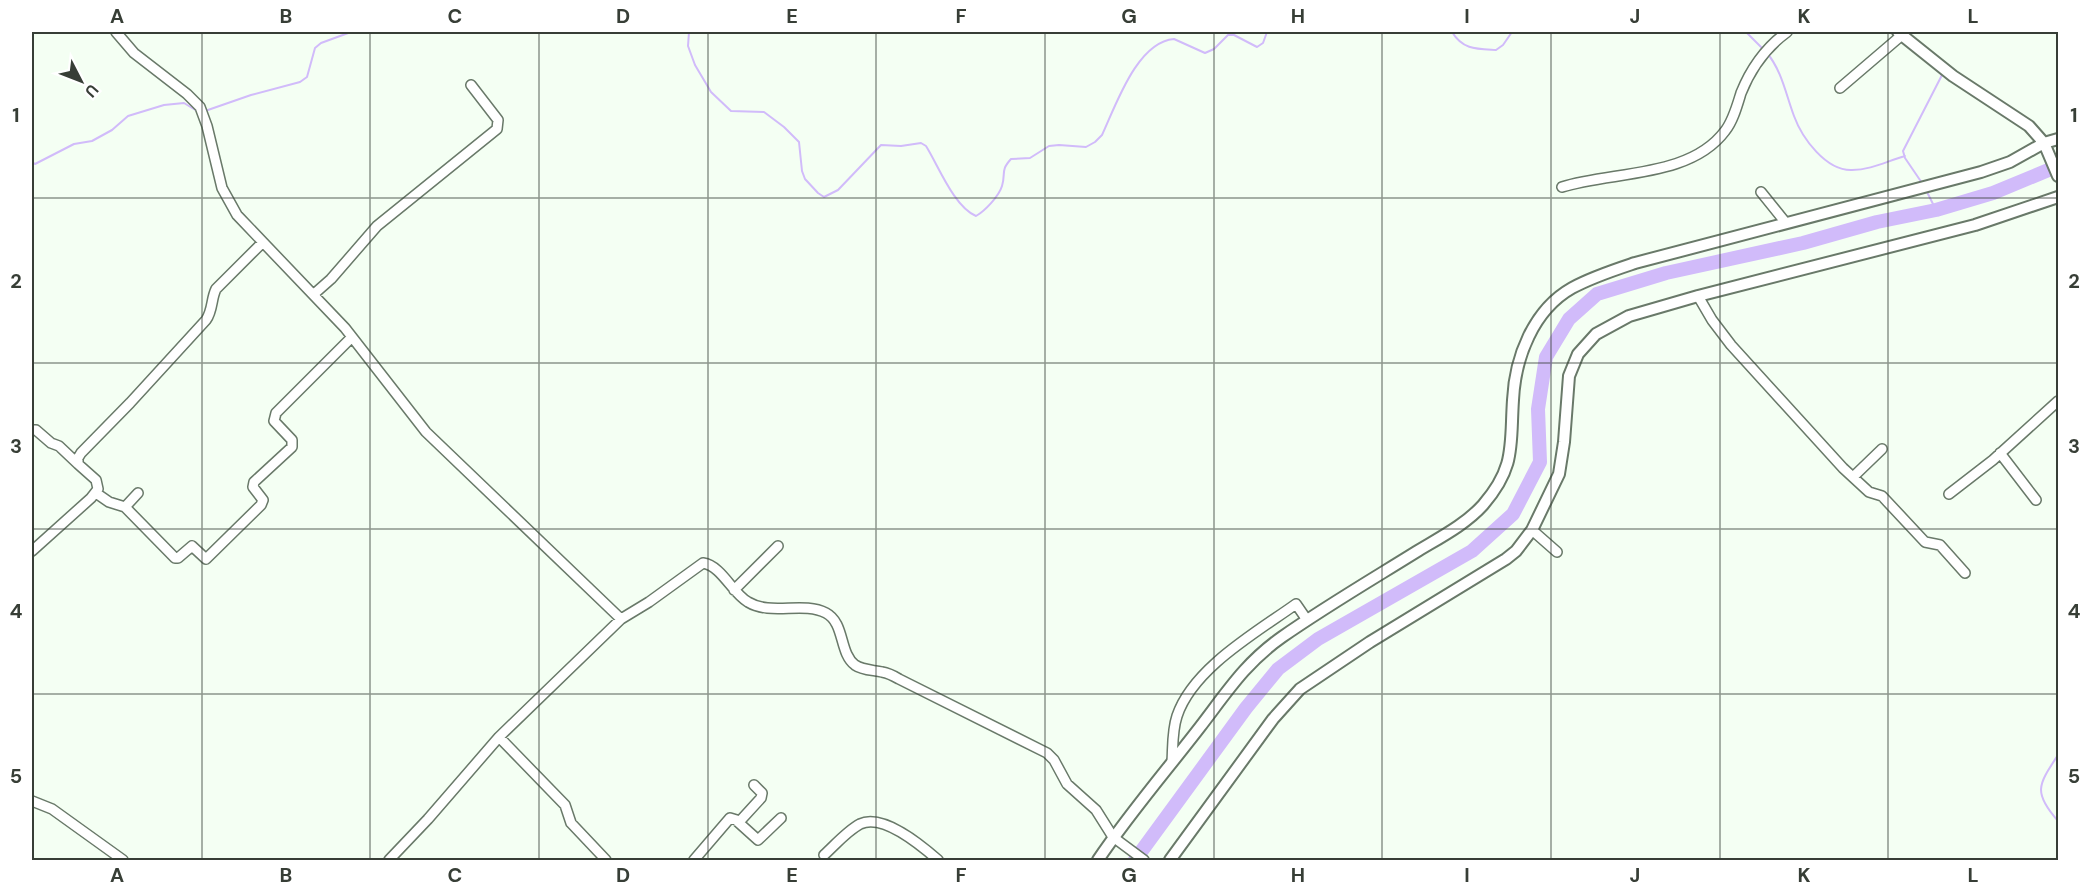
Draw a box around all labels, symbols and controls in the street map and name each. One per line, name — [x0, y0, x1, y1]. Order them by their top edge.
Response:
text: A — [110, 3, 124, 29]
text: B — [280, 3, 292, 29]
text: C — [448, 3, 462, 29]
text: D — [616, 3, 630, 29]
text: E — [786, 3, 798, 29]
text: F — [955, 3, 967, 29]
text: G — [1121, 3, 1137, 29]
text: H — [1291, 3, 1305, 29]
text: I — [1464, 3, 1470, 29]
text: J — [1630, 3, 1640, 29]
text: K — [1797, 3, 1811, 29]
text: L — [1967, 3, 1979, 29]
north arrow — [51, 51, 111, 111]
text: U — [80, 80, 103, 102]
text: 1 — [12, 102, 20, 128]
text: 1 — [2070, 102, 2078, 128]
text: 2 — [10, 268, 22, 294]
text: 2 — [2068, 268, 2080, 294]
text: 3 — [10, 433, 22, 459]
text: 3 — [2068, 433, 2080, 459]
text: 4 — [10, 598, 23, 624]
text: 4 — [2068, 598, 2081, 624]
text: 5 — [10, 763, 22, 789]
text: 5 — [2068, 763, 2080, 789]
text: A — [110, 862, 124, 888]
text: B — [280, 862, 292, 888]
text: C — [448, 862, 462, 888]
text: D — [616, 862, 630, 888]
text: E — [786, 862, 798, 888]
text: F — [955, 862, 967, 888]
text: G — [1121, 862, 1137, 888]
text: H — [1291, 862, 1305, 888]
text: I — [1464, 862, 1470, 888]
text: J — [1630, 862, 1640, 888]
text: K — [1797, 862, 1811, 888]
text: L — [1967, 862, 1979, 888]

